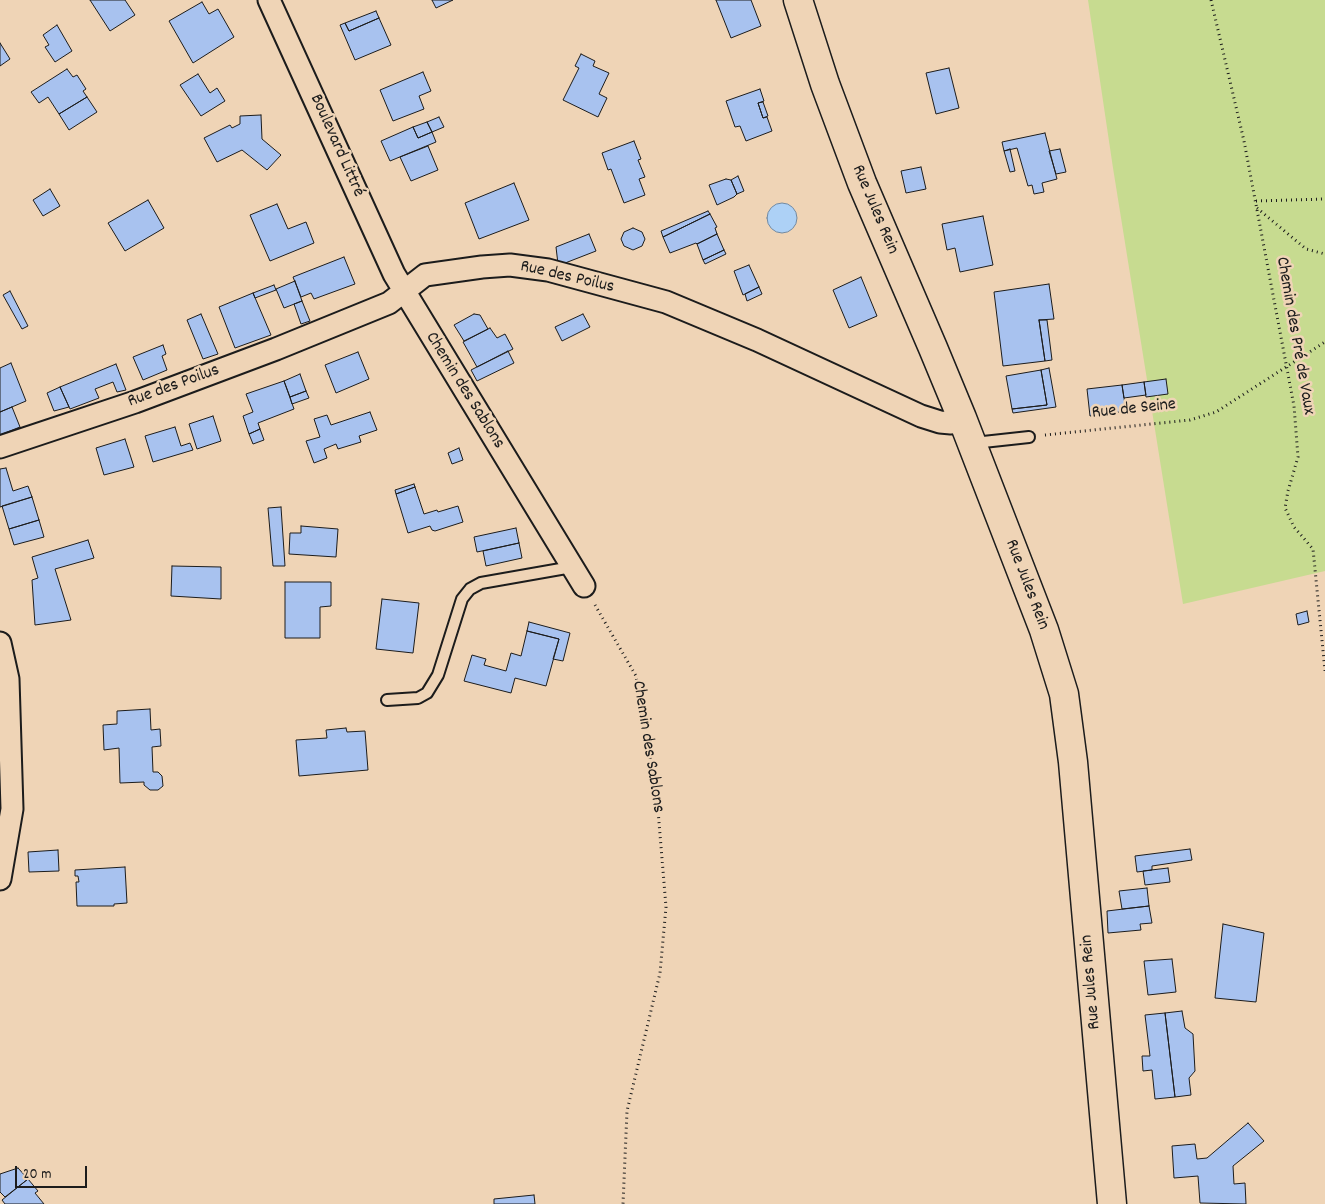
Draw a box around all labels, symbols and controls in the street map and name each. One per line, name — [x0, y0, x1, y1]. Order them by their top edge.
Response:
street label: Boulevard Littré — [304, 91, 368, 201]
street label: Rue Jules Rein — [845, 162, 903, 258]
street label: Chemin des Pré de Vaux — [1269, 255, 1319, 417]
street label: Rue des Poilus — [518, 257, 616, 299]
street label: Chemin des Sablons — [419, 329, 509, 453]
street label: Rue des Poilus — [125, 360, 223, 414]
street label: Rue de Seine — [1091, 395, 1177, 425]
street label: Rue Jules Rein — [999, 537, 1053, 633]
street label: Chemin des Sablons — [626, 679, 668, 815]
street label: Rue Jules Rein — [1077, 934, 1107, 1030]
scale bar — [18, 1156, 90, 1188]
text: 20 m — [23, 1164, 51, 1186]

